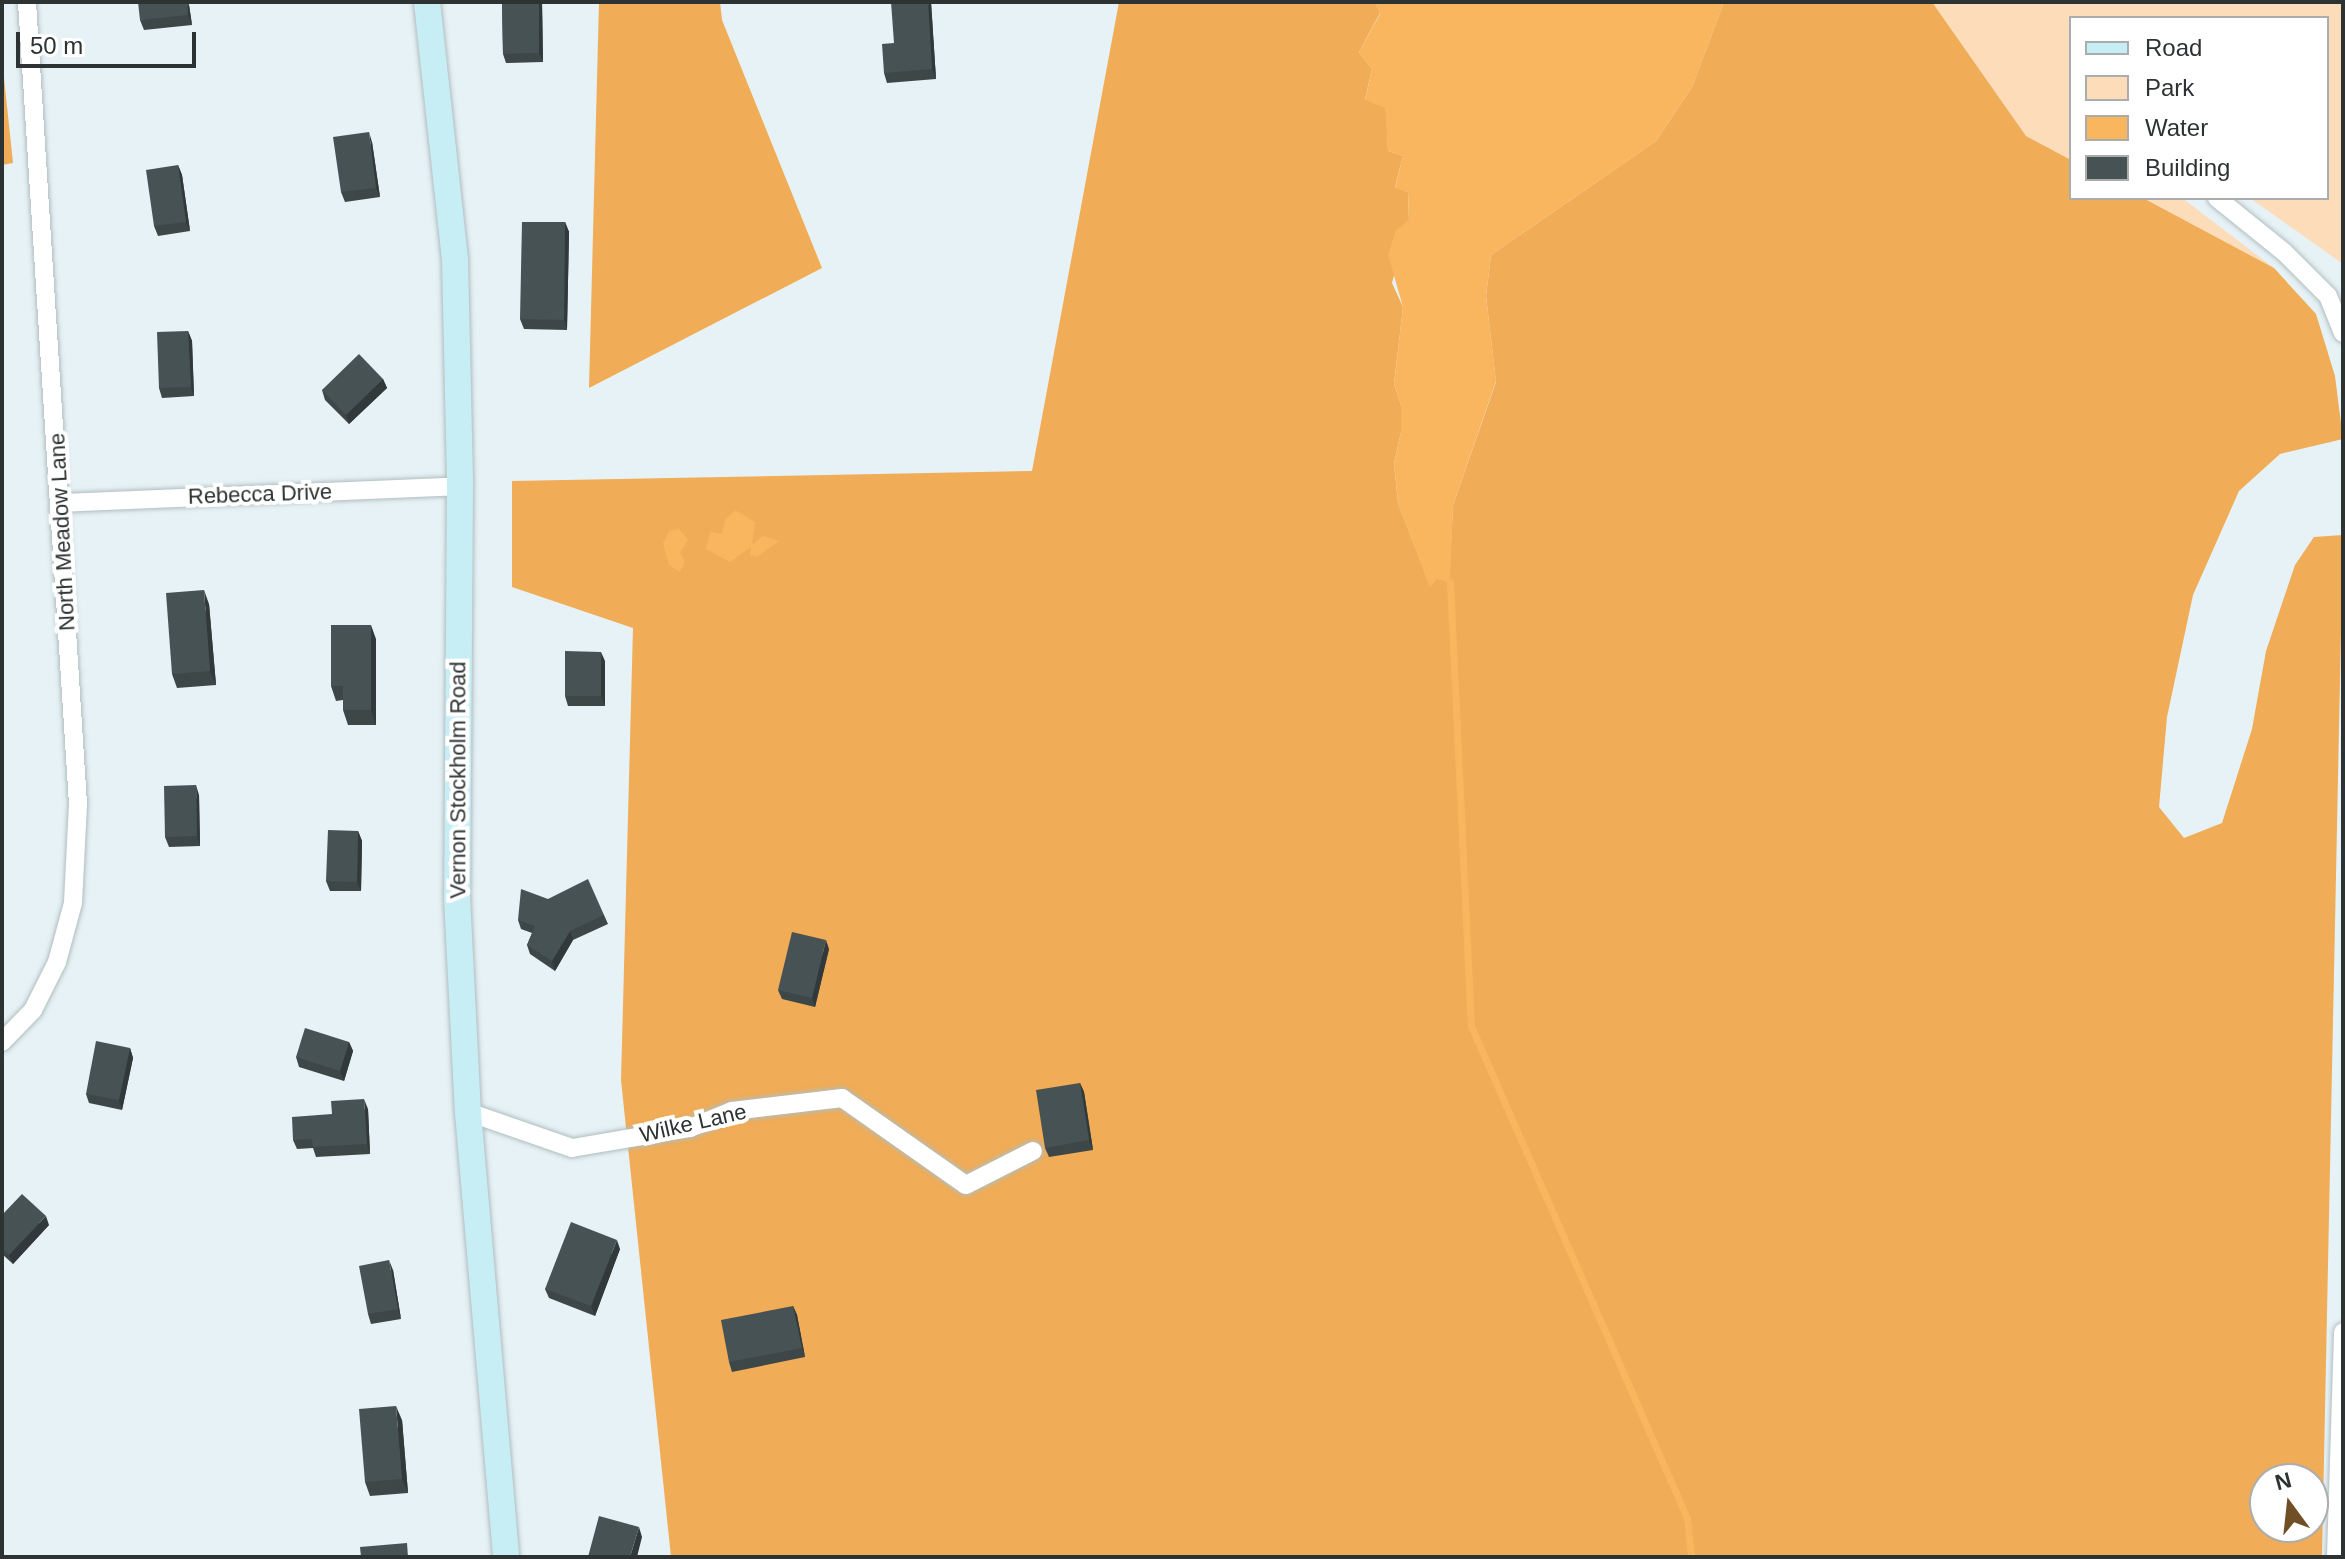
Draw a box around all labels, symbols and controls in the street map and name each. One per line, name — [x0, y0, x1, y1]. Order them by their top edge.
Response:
scale bar — [20, 16, 200, 66]
legend — [2069, 16, 2329, 200]
text: 50 m — [30, 32, 83, 59]
text: Road — [2145, 34, 2202, 61]
text: Park — [2145, 74, 2194, 101]
text: Water — [2145, 114, 2208, 141]
text: Building — [2145, 154, 2230, 181]
street label: North Meadow Lane — [44, 432, 80, 632]
street label: Rebecca Drive — [187, 478, 333, 510]
street label: Vernon Stockholm Road — [445, 661, 471, 899]
street label: Wilke Lane — [637, 1098, 749, 1148]
north arrow — [2249, 1463, 2329, 1543]
text: N — [2272, 1467, 2294, 1495]

